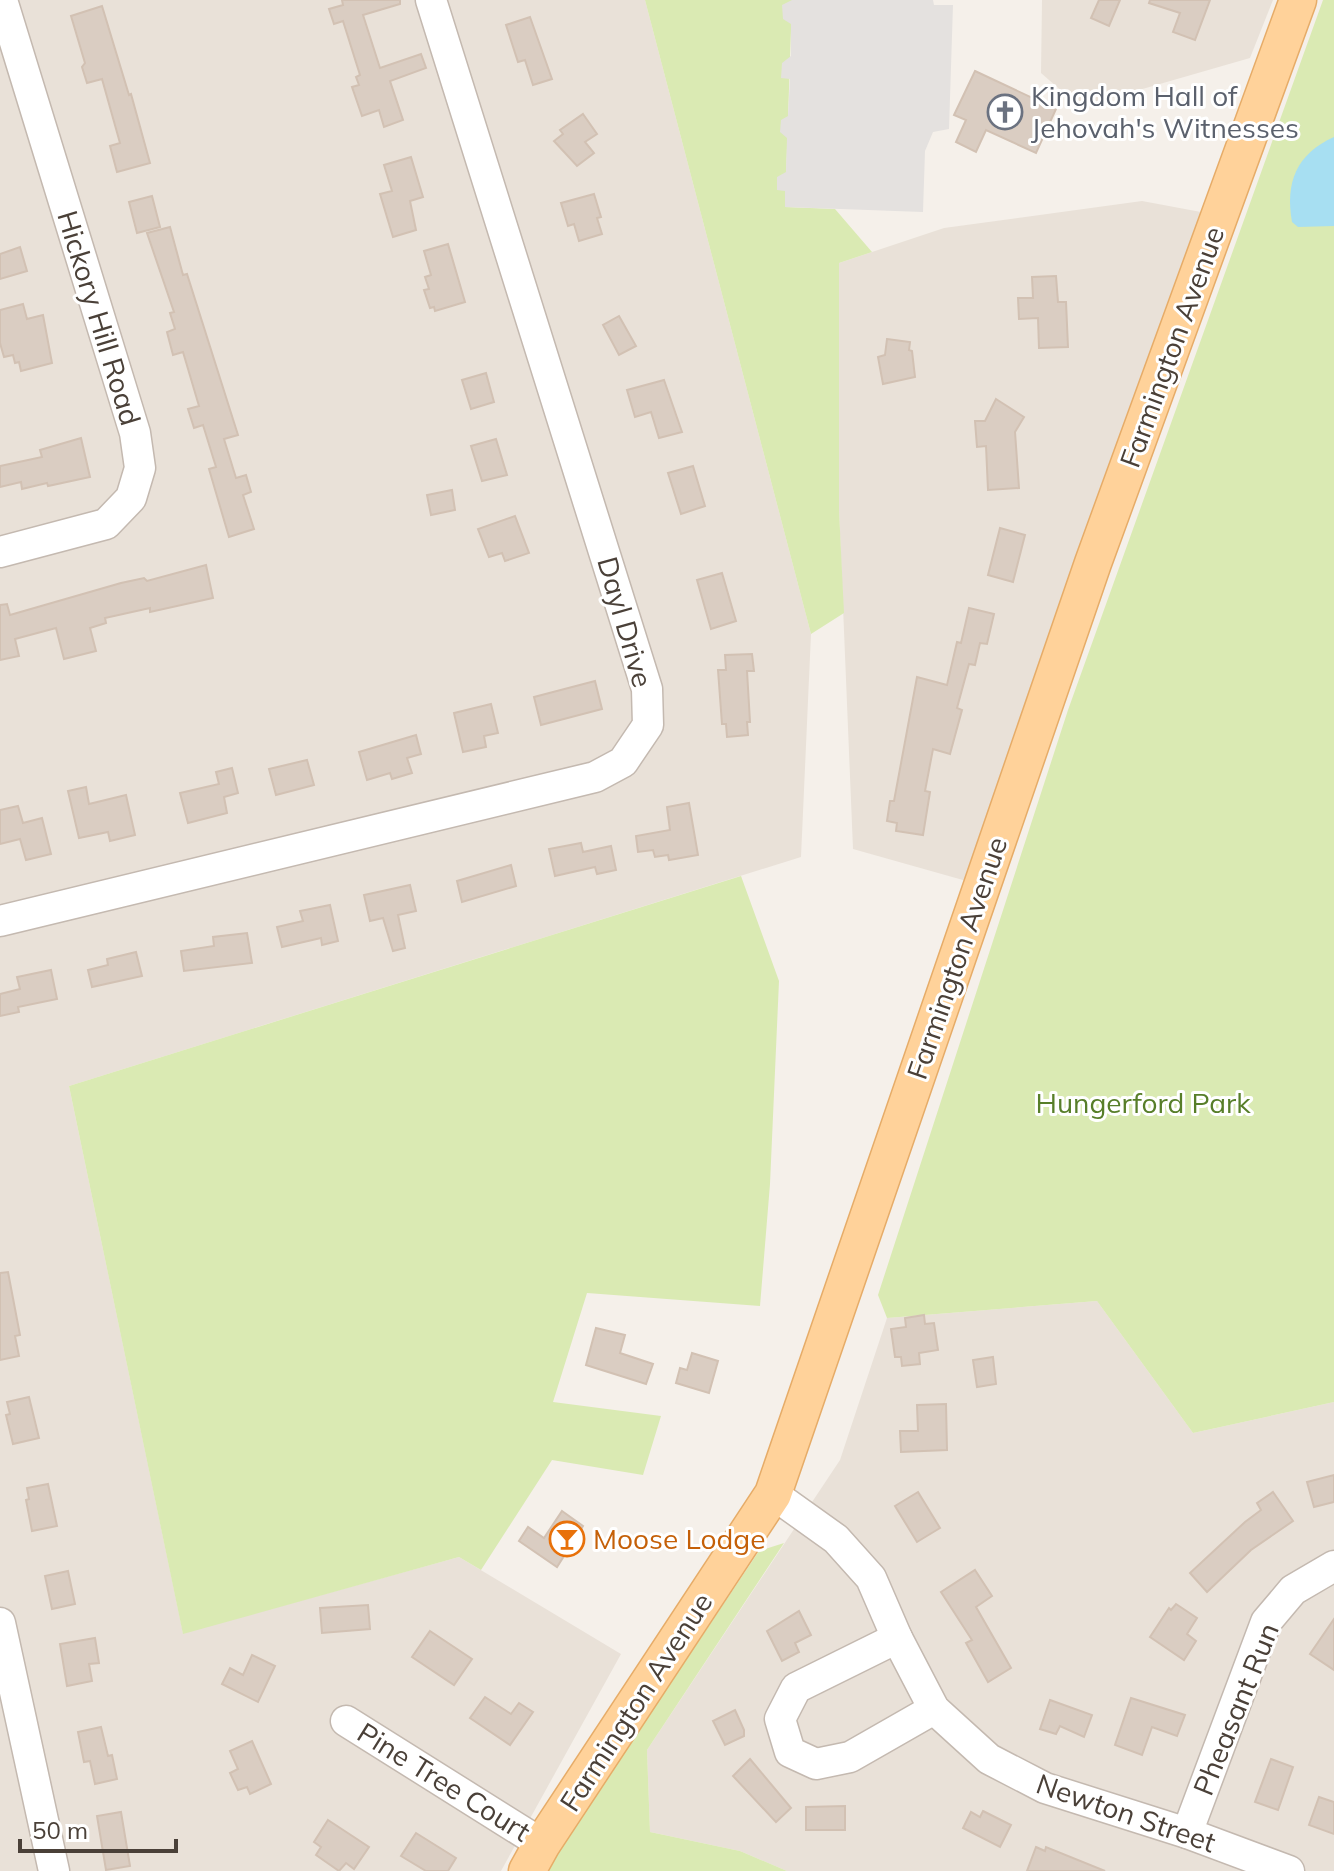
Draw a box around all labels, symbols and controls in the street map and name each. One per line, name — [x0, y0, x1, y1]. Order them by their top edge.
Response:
place label: Kingdom Hall of Jehovah's Witnesses — [1031, 78, 1299, 145]
church icon: Kingdom Hall of Jehovah's Witnesses — [986, 93, 1024, 131]
street label: Hickory Hill Road — [50, 206, 149, 429]
street label: Farmington Avenue — [1112, 222, 1231, 472]
street label: Dayl Drive — [590, 553, 661, 691]
street label: Farmington Avenue — [899, 832, 1014, 1083]
park label: Hungerford Park — [1035, 1085, 1251, 1120]
bar icon: Moose Lodge — [548, 1520, 586, 1558]
place label: Moose Lodge — [593, 1521, 765, 1556]
street label: Farmington Avenue — [552, 1586, 719, 1818]
street label: Pheasant Run — [1185, 1617, 1286, 1800]
street label: Pine Tree Court — [351, 1714, 537, 1849]
street label: Newton Street — [1032, 1765, 1221, 1860]
scale bar — [20, 1803, 176, 1853]
text: 50 m — [32, 1815, 88, 1845]

